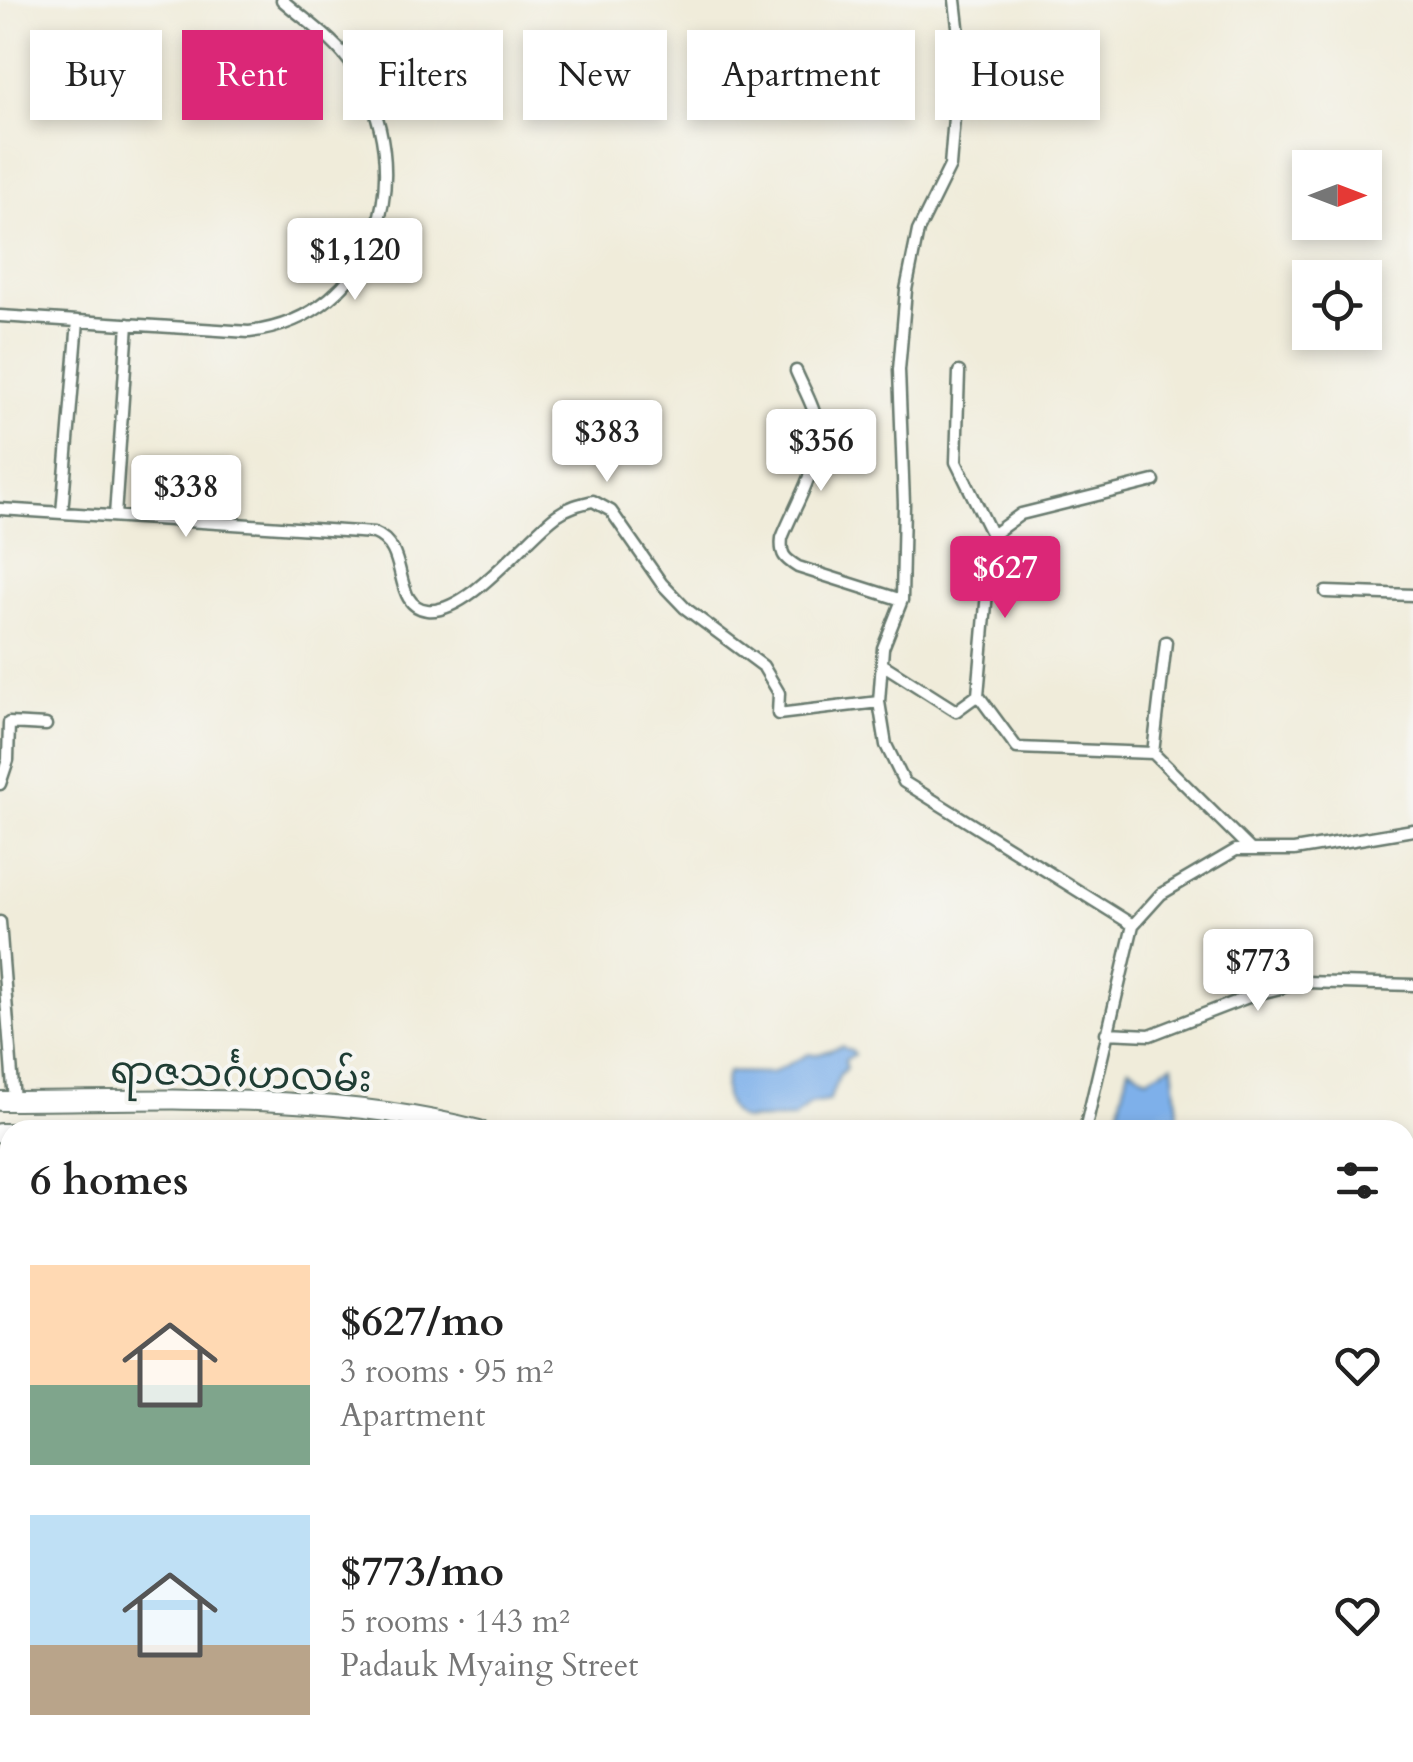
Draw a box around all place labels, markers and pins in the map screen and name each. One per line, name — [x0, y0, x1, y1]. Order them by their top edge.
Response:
pin: $1,120 — [274, 218, 436, 303]
pin: $383 — [548, 400, 666, 485]
pin: $356 — [762, 409, 880, 494]
pin: $338 — [127, 455, 245, 540]
pin: $627 — [946, 536, 1064, 621]
pin: $773 — [1199, 929, 1317, 1014]

